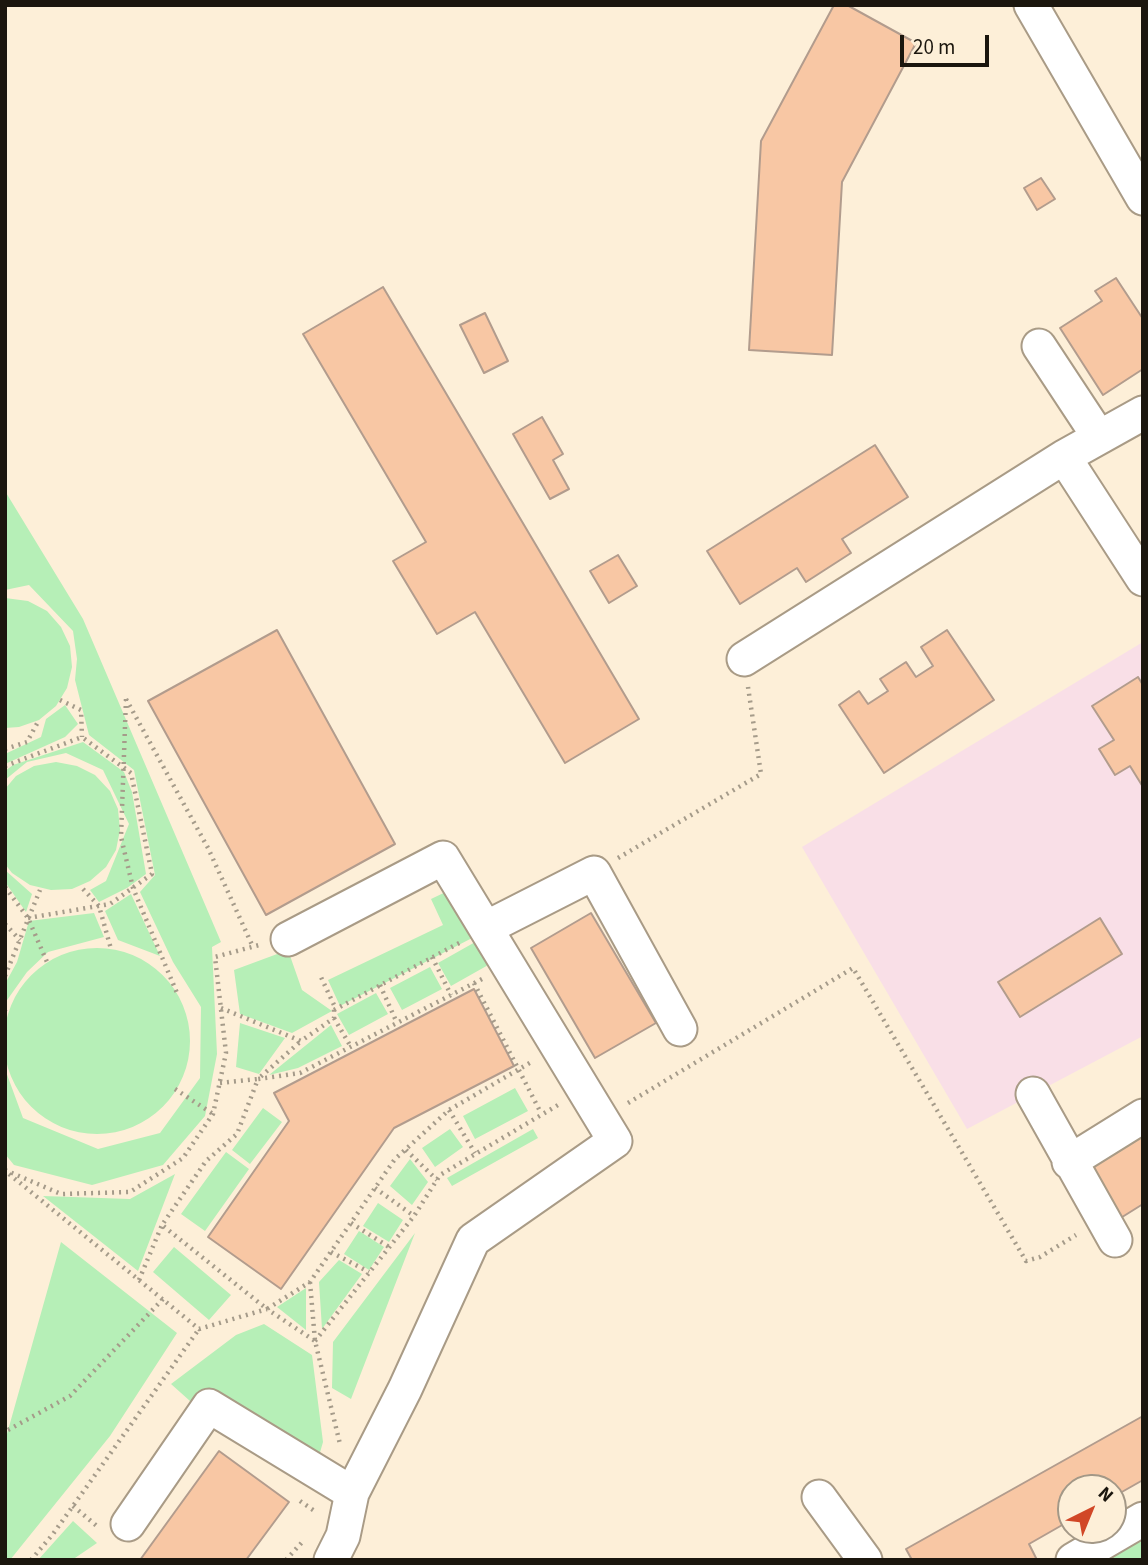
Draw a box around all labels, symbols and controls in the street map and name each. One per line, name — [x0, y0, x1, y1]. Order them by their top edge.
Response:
scale bar — [903, 21, 992, 65]
text: 20 m — [913, 32, 955, 62]
north arrow — [1057, 1474, 1127, 1544]
text: N — [1091, 1481, 1119, 1509]

